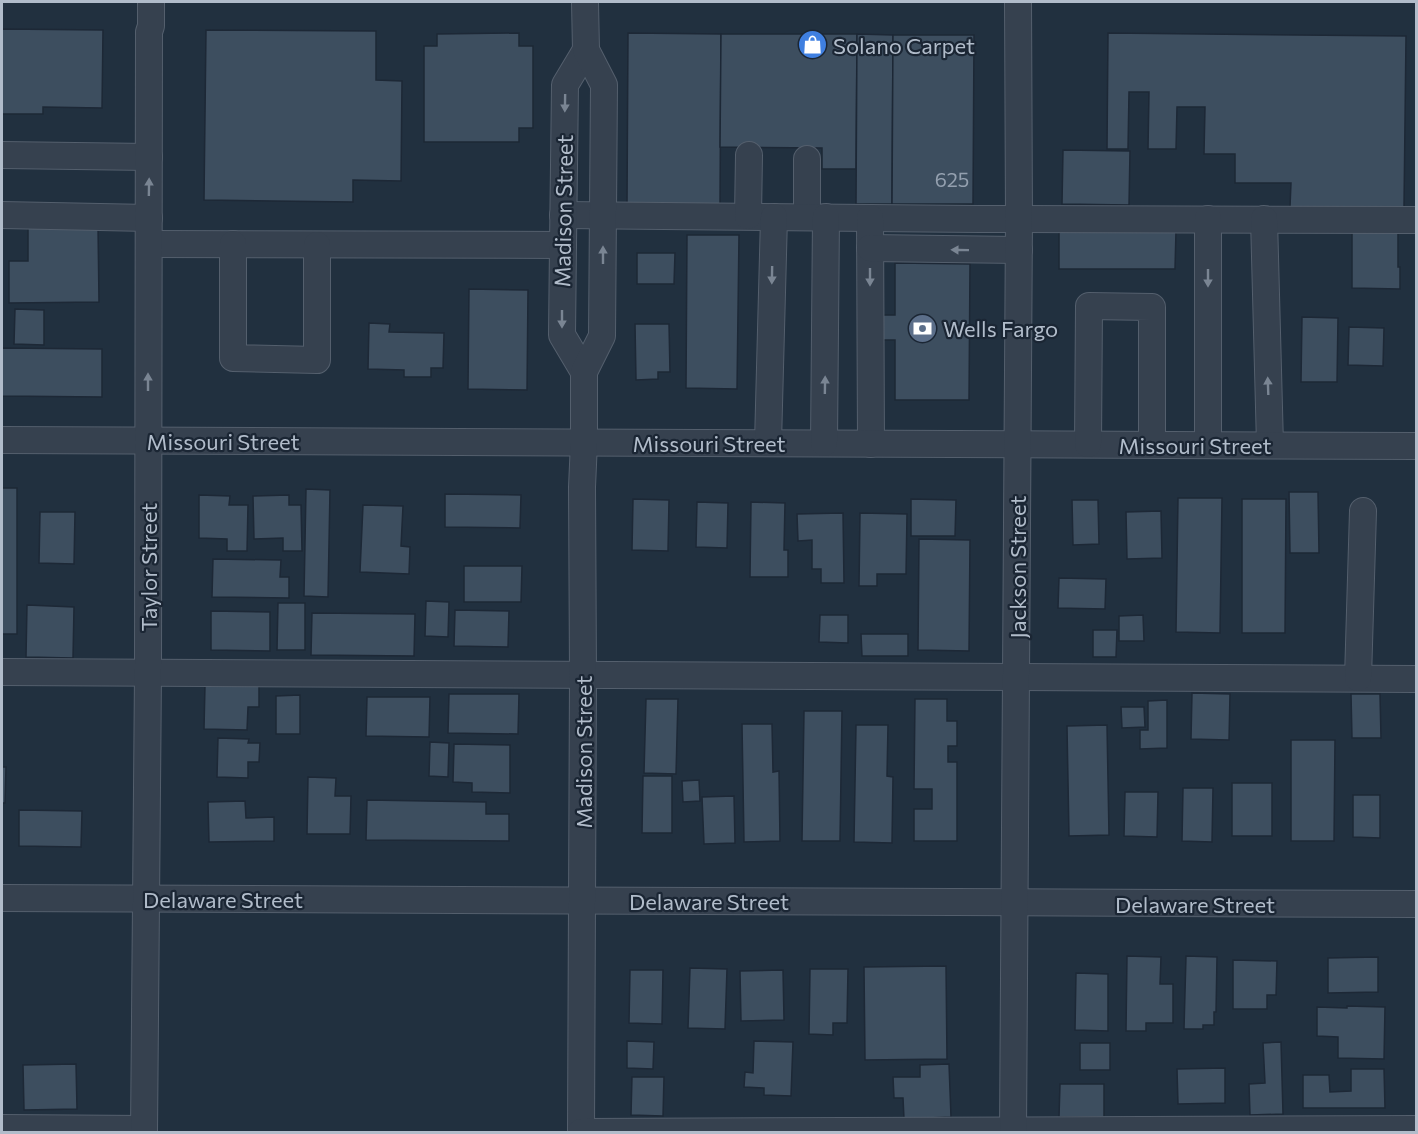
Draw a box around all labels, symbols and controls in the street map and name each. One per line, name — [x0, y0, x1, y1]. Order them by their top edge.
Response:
shop icon: Solano Carpet — [796, 29, 828, 61]
place label: Solano Carpet — [833, 32, 975, 59]
one-way arrow — [560, 93, 570, 112]
street label: Madison Street — [548, 134, 578, 288]
house number: 625 — [935, 167, 969, 191]
one-way arrow — [144, 177, 154, 196]
one-way arrow — [598, 245, 608, 264]
one-way arrow — [951, 245, 970, 254]
one-way arrow — [768, 266, 777, 285]
one-way arrow — [865, 267, 875, 286]
one-way arrow — [1203, 268, 1213, 287]
one-way arrow — [557, 309, 567, 328]
bank icon: Wells Fargo — [906, 312, 938, 344]
place label: Wells Fargo — [943, 315, 1058, 342]
one-way arrow — [143, 372, 153, 391]
one-way arrow — [820, 375, 829, 394]
one-way arrow — [1264, 377, 1273, 396]
street label: Missouri Street — [147, 428, 299, 455]
street label: Missouri Street — [633, 430, 785, 457]
street label: Missouri Street — [1119, 432, 1271, 459]
street label: Jackson Street — [1004, 496, 1031, 638]
street label: Taylor Street — [135, 503, 162, 631]
street label: Madison Street — [570, 676, 597, 828]
street label: Delaware Street — [143, 886, 303, 913]
street label: Delaware Street — [629, 888, 789, 915]
street label: Delaware Street — [1115, 891, 1275, 918]

